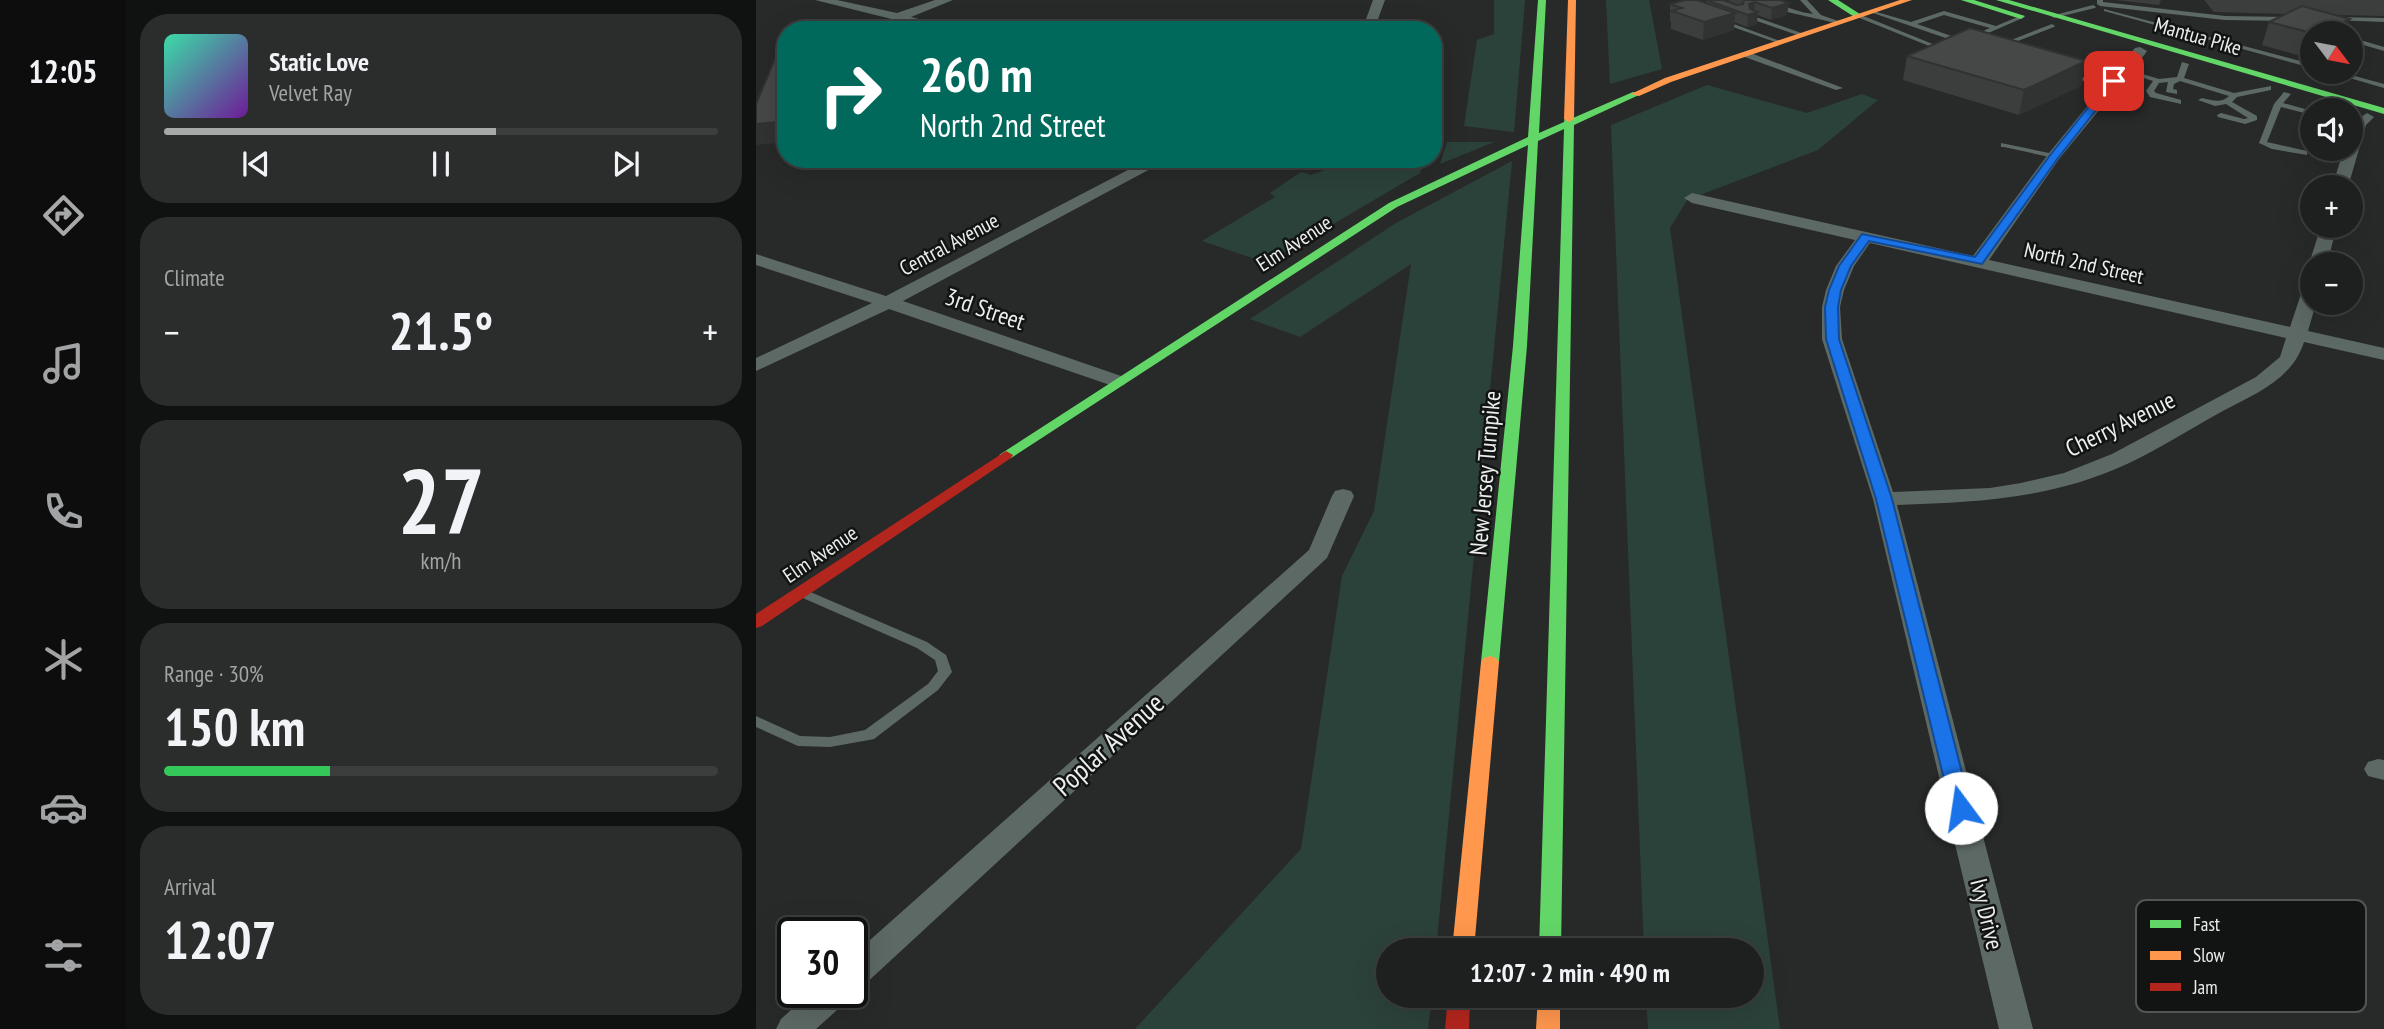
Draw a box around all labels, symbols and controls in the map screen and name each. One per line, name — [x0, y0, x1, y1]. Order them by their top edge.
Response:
street label: Mantua Pike — [2151, 11, 2245, 61]
north arrow — [2300, 21, 2362, 84]
map controls — [2300, 21, 2363, 315]
text: 260 m — [920, 42, 1033, 106]
text: Static Love — [269, 45, 369, 78]
icon: right — [805, 49, 896, 140]
text: 12:05 — [28, 50, 98, 92]
pin — [2084, 51, 2144, 111]
icon: arrive — [2095, 62, 2133, 100]
text: Velvet Ray — [269, 78, 352, 107]
button: sound — [2300, 98, 2363, 161]
text: North 2nd Street — [920, 104, 1106, 146]
icon: previous — [237, 145, 275, 183]
icon: pause — [422, 145, 460, 183]
icon: next — [607, 145, 645, 183]
button: + — [2300, 175, 2363, 238]
icon: directions — [39, 191, 88, 240]
street label: Central Avenue — [895, 207, 1003, 281]
street label: Elm Avenue — [1251, 209, 1337, 277]
street label: North 2nd Street — [2022, 236, 2147, 290]
button: − — [2300, 252, 2363, 315]
text: Climate — [164, 263, 225, 292]
street label: 3rd Street — [941, 281, 1029, 337]
text: 21.5° — [389, 297, 493, 364]
text: − — [164, 307, 180, 356]
text: + — [702, 307, 718, 356]
icon: music — [39, 339, 88, 388]
street label: Cherry Avenue — [2060, 384, 2180, 464]
street label: New Jersey Turnpike — [1462, 389, 1508, 557]
text: 27 — [398, 441, 485, 559]
icon: phone — [39, 487, 88, 536]
street label: Elm Avenue — [777, 519, 863, 589]
text: km/h — [421, 546, 461, 575]
icon: climate — [39, 635, 88, 684]
text: Range · 30% — [164, 659, 264, 688]
street label: Poplar Avenue — [1045, 684, 1171, 804]
text: 150 km — [164, 693, 305, 760]
position arrow — [1924, 771, 1998, 845]
icon: car — [39, 783, 88, 832]
text: Arrival — [164, 872, 216, 901]
street label: Ivy Drive — [1963, 875, 2011, 953]
legend — [2136, 900, 2366, 1012]
text: 12:07 — [164, 906, 276, 973]
text: Fast — [2193, 912, 2221, 936]
speed limit sign: 30 — [777, 917, 868, 1008]
icon: filters — [39, 931, 88, 980]
text: Slow — [2193, 943, 2226, 967]
text: 12:07 · 2 min · 490 m — [1470, 956, 1670, 989]
text: Jam — [2192, 975, 2218, 999]

